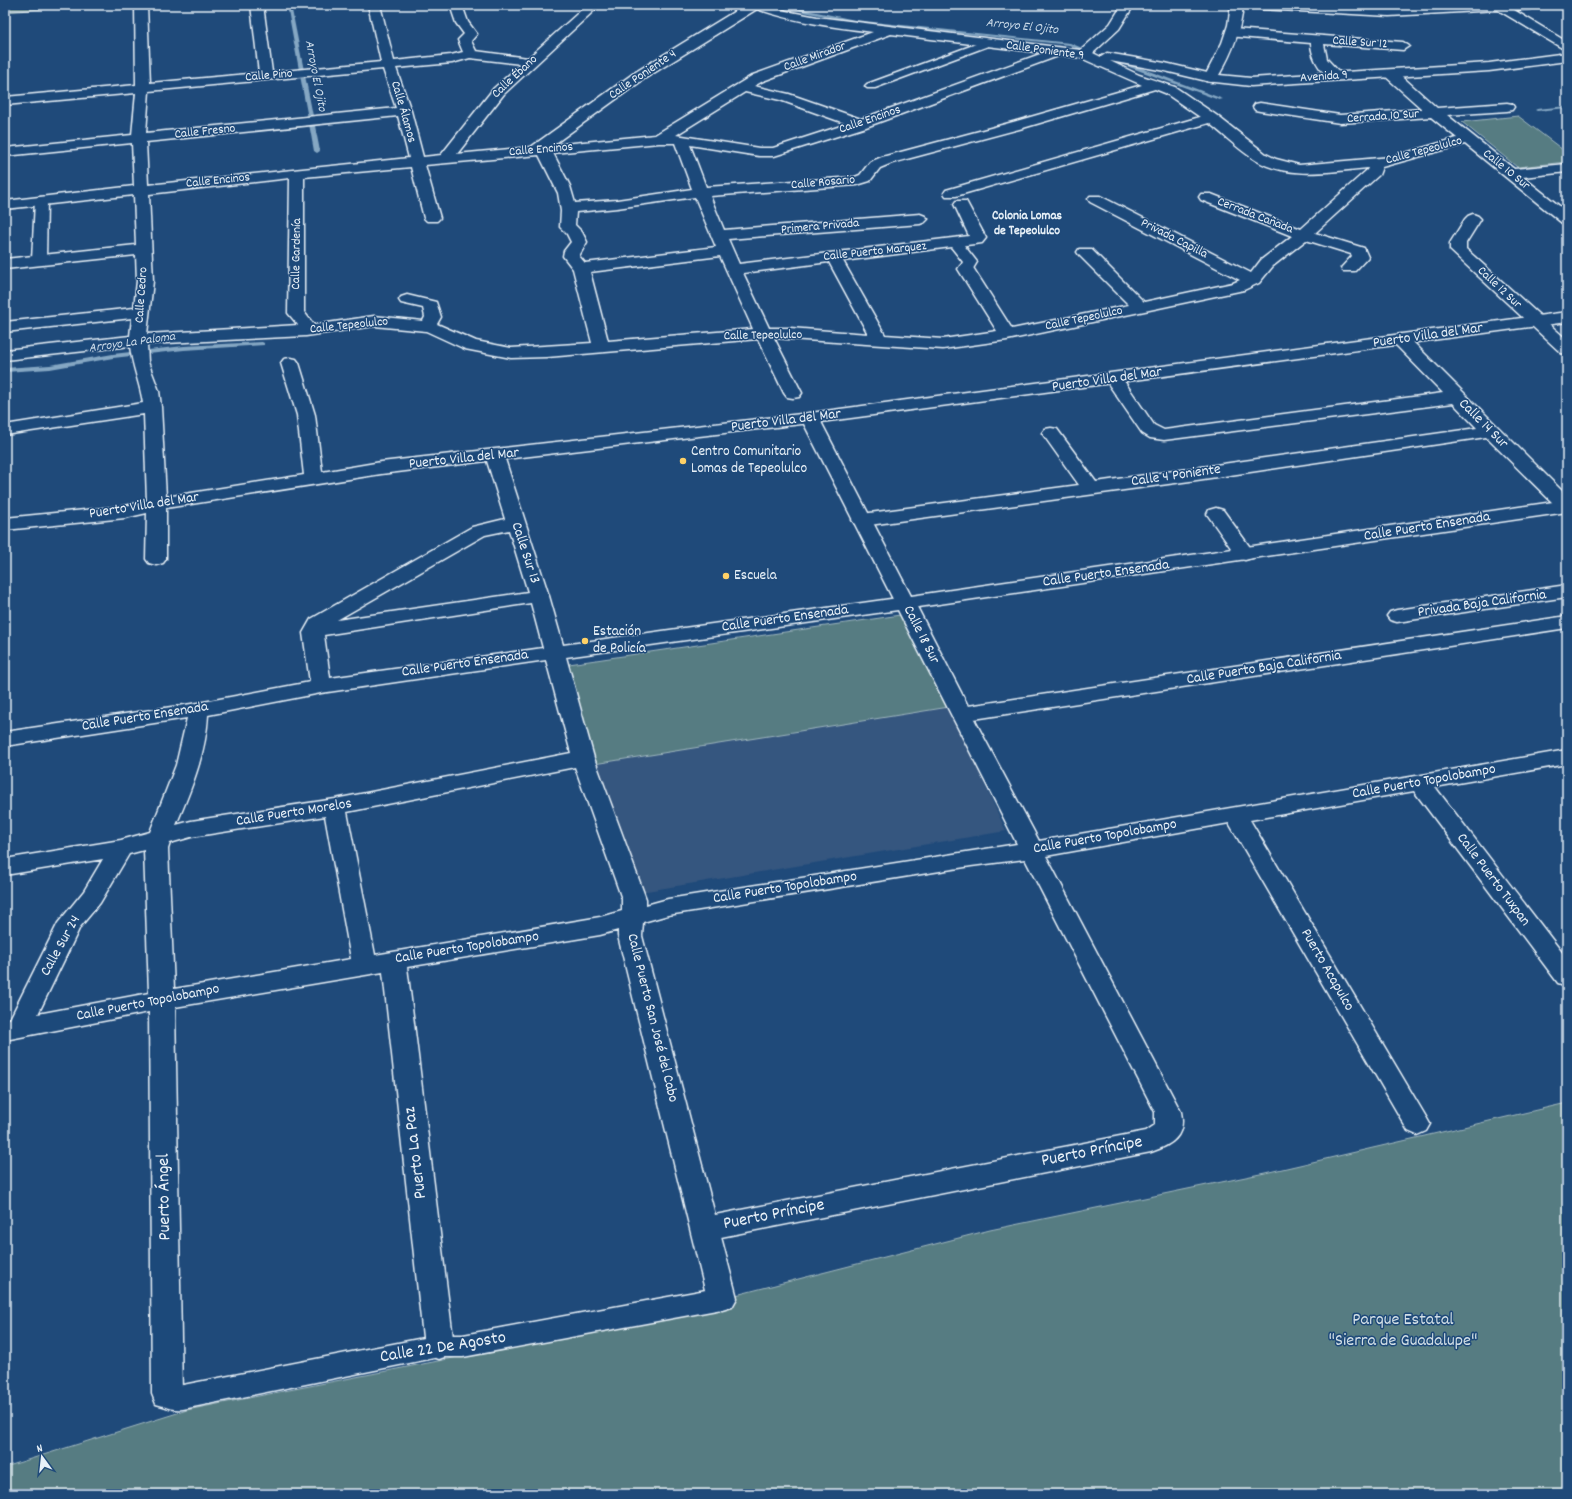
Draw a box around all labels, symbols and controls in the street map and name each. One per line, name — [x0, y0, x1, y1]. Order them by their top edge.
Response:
water label: Arroyo El Ojito — [985, 14, 1060, 40]
street label: Calle Sur 12 — [1332, 32, 1388, 54]
street label: Calle Poniente 9 — [1005, 36, 1085, 66]
street label: Calle Mirador — [781, 37, 849, 77]
water label: Arroyo El Ojito — [299, 39, 331, 115]
street label: Calle Poniente 4 — [605, 45, 681, 105]
street label: Calle Ébano — [488, 51, 542, 103]
street label: Calle Pino — [245, 64, 294, 88]
street label: Avenida 9 — [1300, 66, 1348, 88]
street label: Calle Álamos — [385, 79, 421, 145]
street label: Calle Encinos — [837, 101, 903, 139]
street label: Cerrada 10 Sur — [1346, 105, 1420, 129]
street label: Calle Fresno — [174, 119, 237, 145]
street label: Calle Tepeolulco — [1384, 132, 1465, 170]
street label: Calle Encinos — [508, 138, 574, 162]
street label: Calle 10 Sur — [1478, 145, 1534, 195]
street label: Calle Encinos — [185, 168, 251, 194]
street label: Calle Rosario — [790, 171, 856, 195]
street label: Cerrada Cañada — [1214, 193, 1297, 240]
district label: Colonia Lomas de Tepeolulco — [992, 207, 1063, 241]
street label: Primera Privada — [780, 214, 861, 240]
street label: Privada Capilla — [1137, 214, 1212, 264]
street label: Calle Gardenía — [287, 217, 307, 290]
street label: Calle Puerto Marquez — [822, 237, 928, 267]
street label: Calle 12 Sur — [1472, 262, 1526, 314]
street label: Calle Cedro — [131, 266, 153, 324]
street label: Calle Tepeolulco — [1044, 301, 1125, 336]
street label: Calle Tepeolulco — [309, 312, 389, 340]
street label: Puerto Villa del Mar — [1372, 317, 1485, 355]
street label: Calle Tepeolulco — [724, 326, 803, 346]
water label: Arroyo La Paloma — [88, 327, 177, 358]
street label: Puerto Villa del Mar — [1051, 361, 1164, 399]
street label: Calle 14 Sur — [1453, 394, 1513, 454]
street label: Puerto Villa del Mar — [730, 403, 843, 439]
place label: Centro Comunitario Lomas de Tepeolulco — [691, 441, 807, 480]
street label: Puerto Villa del Mar — [408, 442, 521, 476]
marker: Centro Comunitario Lomas de Tepeolulco — [678, 456, 688, 466]
street label: Calle 4 Poniente — [1130, 459, 1223, 493]
street label: Puerto Villa del Mar — [88, 486, 201, 526]
street label: Calle Puerto Ensenada — [1362, 506, 1493, 548]
street label: Calle Sur 13 — [505, 519, 545, 587]
street label: Calle Puerto Ensenada — [1041, 554, 1172, 594]
place label: Escuela — [734, 565, 778, 587]
marker: Escuela — [721, 571, 731, 581]
street label: Privada Baja California — [1416, 584, 1549, 624]
street label: Calle Puerto Ensenada — [720, 599, 851, 639]
street label: Calle 18 Sur — [897, 602, 945, 668]
place label: Estación de Policía — [593, 621, 647, 660]
marker: Estación de Policía — [580, 636, 590, 646]
street label: Calle Puerto Ensenada — [400, 644, 531, 684]
street label: Calle Puerto Baja California — [1185, 645, 1344, 691]
street label: Calle Puerto Ensenada — [80, 696, 211, 738]
street label: Calle Puerto Topolobampo — [1351, 758, 1498, 805]
street label: Calle Puerto Morelos — [235, 793, 353, 833]
street label: Calle Puerto Topolobampo — [1032, 813, 1179, 860]
street label: Calle Puerto Tuxpan — [1451, 829, 1535, 931]
street label: Calle Puerto Topolobampo — [712, 866, 859, 910]
street label: Calle Sur 24 — [35, 912, 87, 980]
street label: Puerto Acapulco — [1294, 925, 1360, 1016]
street label: Calle Puerto Topolobampo — [394, 926, 541, 970]
street label: Calle Puerto San José del Cabo — [620, 931, 684, 1105]
street label: Calle Puerto Topolobampo — [75, 978, 222, 1028]
street label: Puerto La Paz — [398, 1105, 434, 1201]
street label: Puerto Príncipe — [1039, 1130, 1145, 1174]
street label: Puerto Ángel — [152, 1153, 178, 1241]
street label: Puerto Príncipe — [721, 1193, 827, 1237]
park label: Parque Estatal "Sierra de Guadalupe" — [1329, 1308, 1477, 1354]
street label: Calle 22 De Agosto — [378, 1326, 508, 1370]
north arrow — [22, 1437, 62, 1477]
text: N — [35, 1441, 45, 1458]

